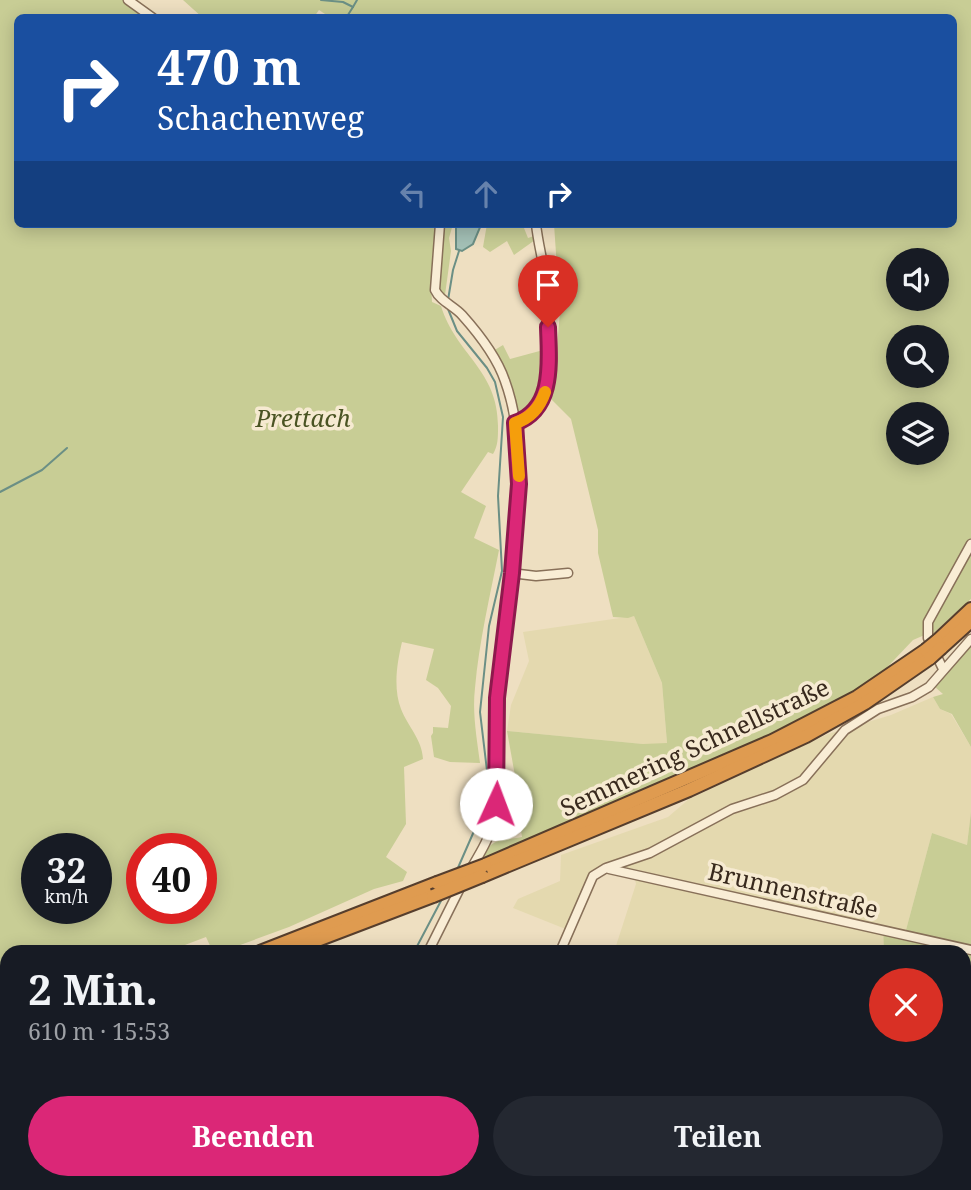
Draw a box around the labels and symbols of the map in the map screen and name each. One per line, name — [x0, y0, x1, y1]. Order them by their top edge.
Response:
pin — [518, 255, 578, 327]
park label: Prettach — [254, 401, 351, 434]
street label: Semmering Schnellstraße — [555, 670, 834, 824]
position arrow — [459, 767, 533, 841]
speed limit sign: 40 — [126, 833, 217, 924]
street label: Brunnenstraße — [705, 854, 882, 925]

